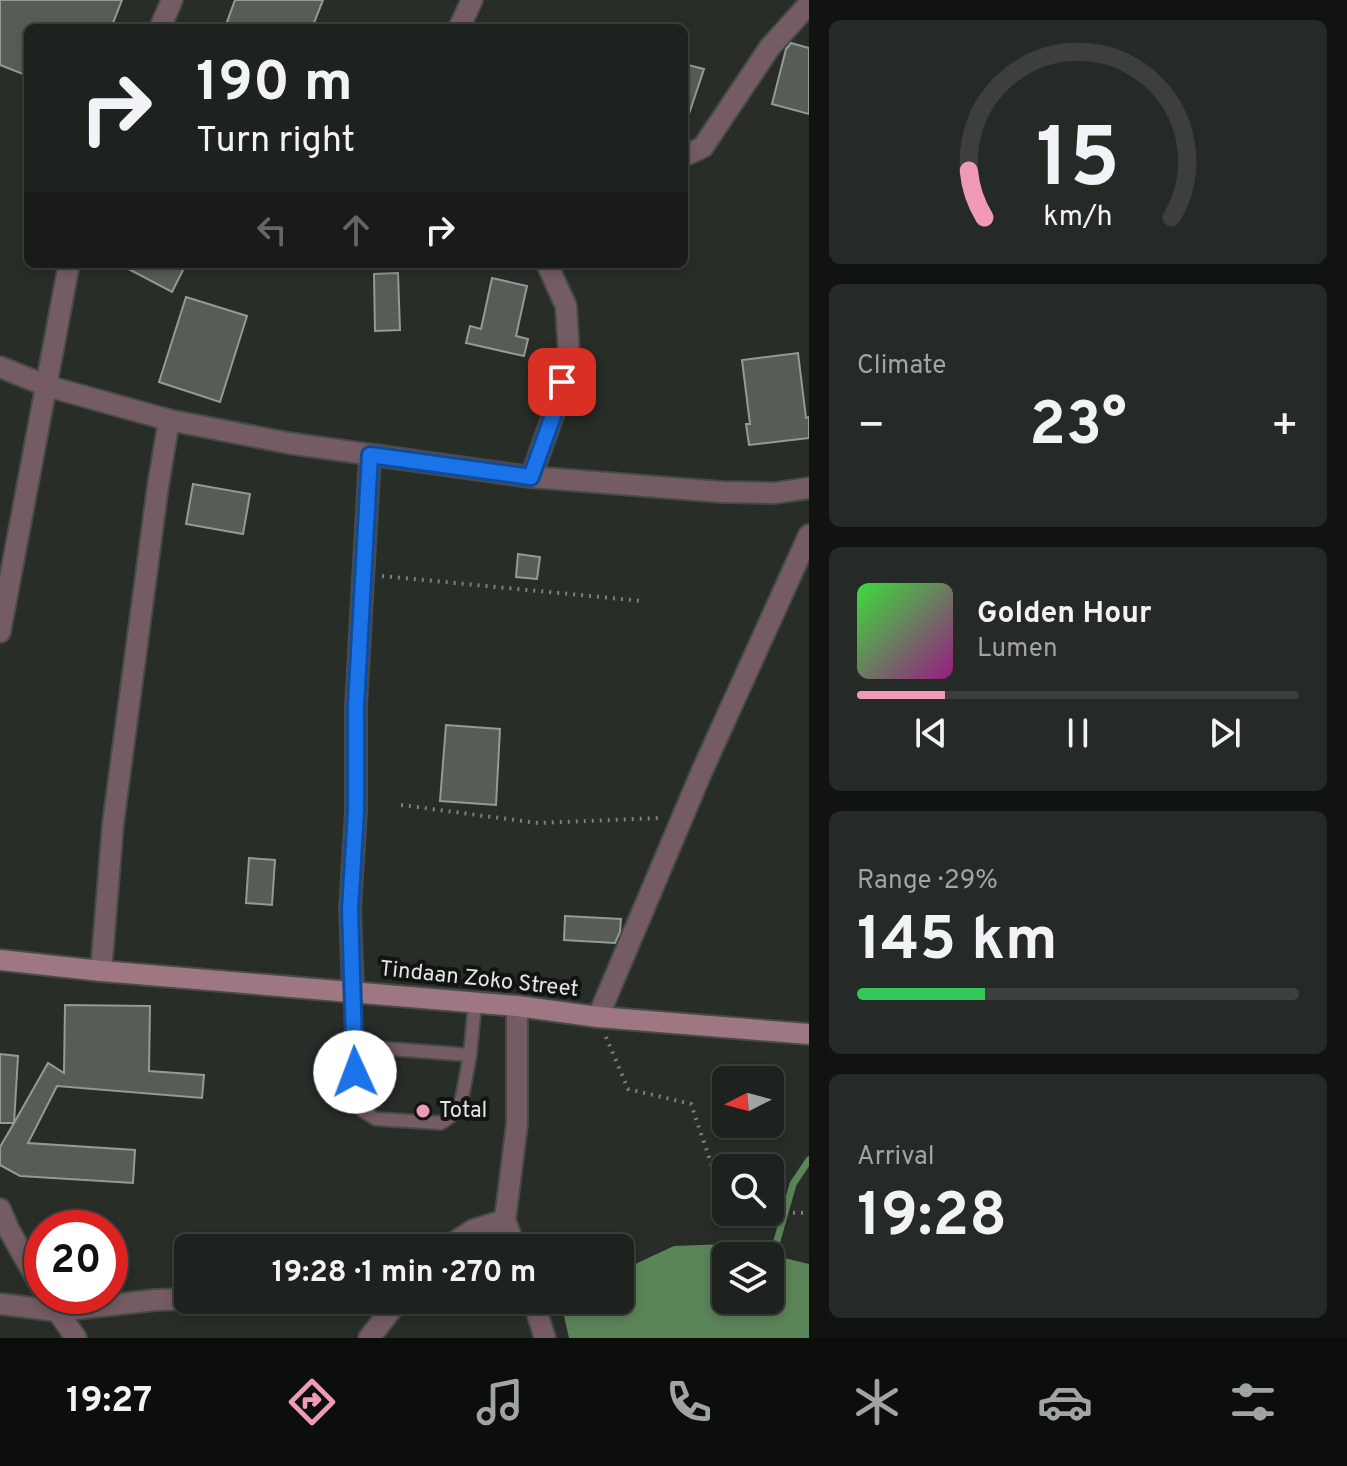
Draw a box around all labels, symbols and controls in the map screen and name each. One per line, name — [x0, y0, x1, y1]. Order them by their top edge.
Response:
text: 190 m — [196, 50, 353, 120]
icon: right — [64, 56, 168, 160]
text: 15 — [1036, 110, 1120, 215]
text: Turn right — [196, 119, 355, 165]
text: km/h — [1043, 200, 1113, 236]
icon: left — [250, 208, 294, 252]
icon: ahead — [334, 208, 378, 252]
icon: right — [418, 208, 462, 252]
pin — [528, 348, 596, 416]
text: Climate — [857, 350, 946, 383]
icon: arrive — [540, 360, 584, 404]
text: 23° — [1029, 390, 1127, 466]
text: − — [857, 400, 885, 456]
text: + — [1271, 400, 1299, 456]
text: Golden Hour — [977, 596, 1151, 633]
text: Lumen — [977, 633, 1058, 666]
icon: previous — [909, 711, 953, 755]
icon: pause — [1056, 711, 1100, 755]
icon: next — [1203, 711, 1247, 755]
text: Range · 29% — [857, 865, 998, 898]
text: 145 km — [857, 905, 1057, 981]
street label: Tindaan Zoko Street — [378, 956, 580, 1004]
position arrow — [313, 1030, 397, 1114]
north arrow — [712, 1066, 784, 1138]
map controls — [712, 1066, 784, 1314]
place label: Total — [439, 1098, 487, 1125]
marker: Total — [414, 1102, 432, 1120]
text: Arrival — [857, 1141, 935, 1174]
button: search — [712, 1154, 784, 1226]
text: 19:28 — [857, 1181, 1007, 1257]
speed limit sign: 20 — [24, 1210, 128, 1314]
button: layers — [712, 1242, 784, 1314]
text: 19:28 · 1 min · 270 m — [272, 1255, 536, 1292]
icon: directions — [284, 1374, 340, 1430]
icon: music — [472, 1374, 528, 1430]
icon: phone — [661, 1374, 717, 1430]
icon: climate — [849, 1374, 905, 1430]
icon: car — [1037, 1374, 1093, 1430]
icon: filters — [1225, 1374, 1281, 1430]
text: 19:27 — [66, 1379, 152, 1425]

